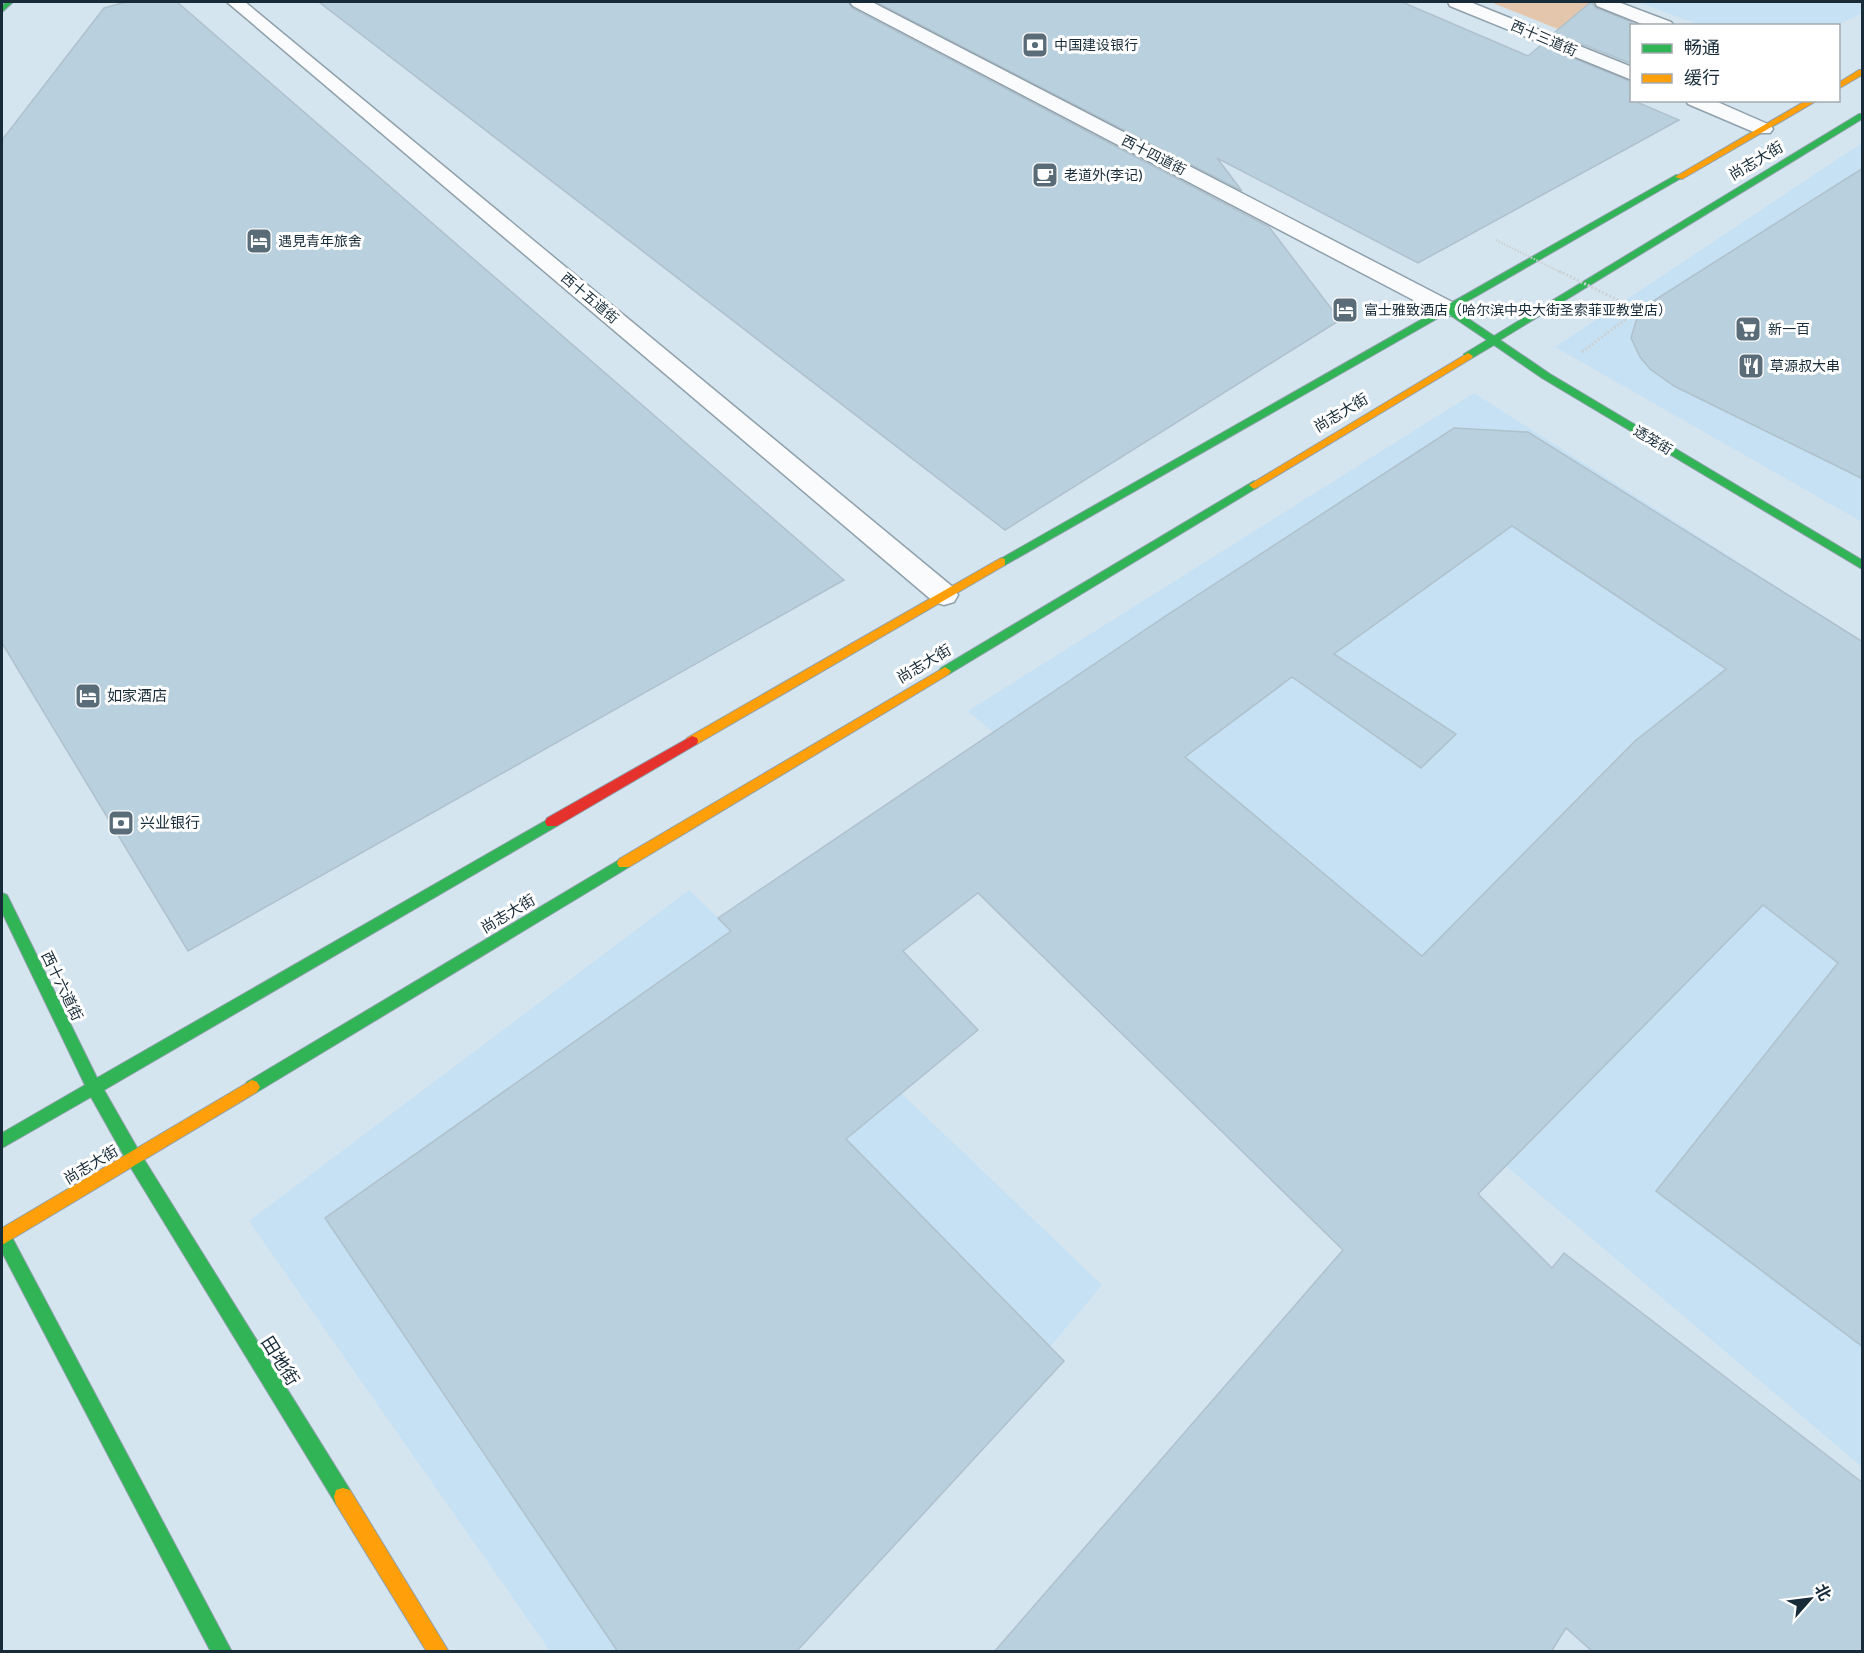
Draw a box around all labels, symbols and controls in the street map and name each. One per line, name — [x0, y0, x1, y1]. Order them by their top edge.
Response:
street label: 西十三道街 — [1508, 17, 1579, 60]
legend — [1630, 24, 1840, 102]
bank icon: 中国建设银行 — [1020, 30, 1050, 60]
place label: 中国建设银行 — [1054, 37, 1138, 54]
text: 畅通 — [1684, 37, 1720, 59]
text: 缓行 — [1684, 67, 1720, 89]
street label: 西十四道街 — [1119, 132, 1189, 179]
street label: 尚志大街 — [1726, 138, 1786, 184]
cafe icon: 老道外(李记) — [1030, 160, 1060, 190]
place label: 老道外(李记) — [1064, 167, 1143, 184]
hotel icon: 遇見青年旅舍 — [244, 226, 274, 256]
place label: 遇見青年旅舍 — [278, 233, 362, 250]
street label: 西十五道街 — [557, 269, 622, 327]
hotel icon: 富士雅致酒店（哈尔滨中央大街圣索菲亚教堂店） — [1330, 295, 1360, 325]
place label: 富士雅致酒店（哈尔滨中央大街圣索菲亚教堂店） — [1364, 302, 1672, 319]
supermarket icon: 新一百 — [1733, 314, 1763, 344]
place label: 新一百 — [1768, 321, 1810, 338]
restaurant icon: 草源叔大串 — [1736, 351, 1766, 381]
place label: 草源叔大串 — [1770, 358, 1840, 375]
street label: 尚志大街 — [1311, 390, 1371, 436]
street label: 透笼街 — [1630, 422, 1675, 459]
street label: 尚志大街 — [894, 641, 954, 687]
hotel icon: 如家酒店 — [73, 681, 103, 711]
place label: 如家酒店 — [107, 687, 167, 705]
bank icon: 兴业银行 — [106, 808, 136, 838]
place label: 兴业银行 — [140, 814, 200, 832]
street label: 尚志大街 — [478, 891, 538, 937]
street label: 西十六道街 — [37, 948, 87, 1024]
street label: 尚志大街 — [61, 1142, 121, 1188]
street label: 田地街 — [256, 1332, 304, 1390]
north arrow — [1780, 1569, 1840, 1629]
text: 北 — [1810, 1581, 1835, 1604]

